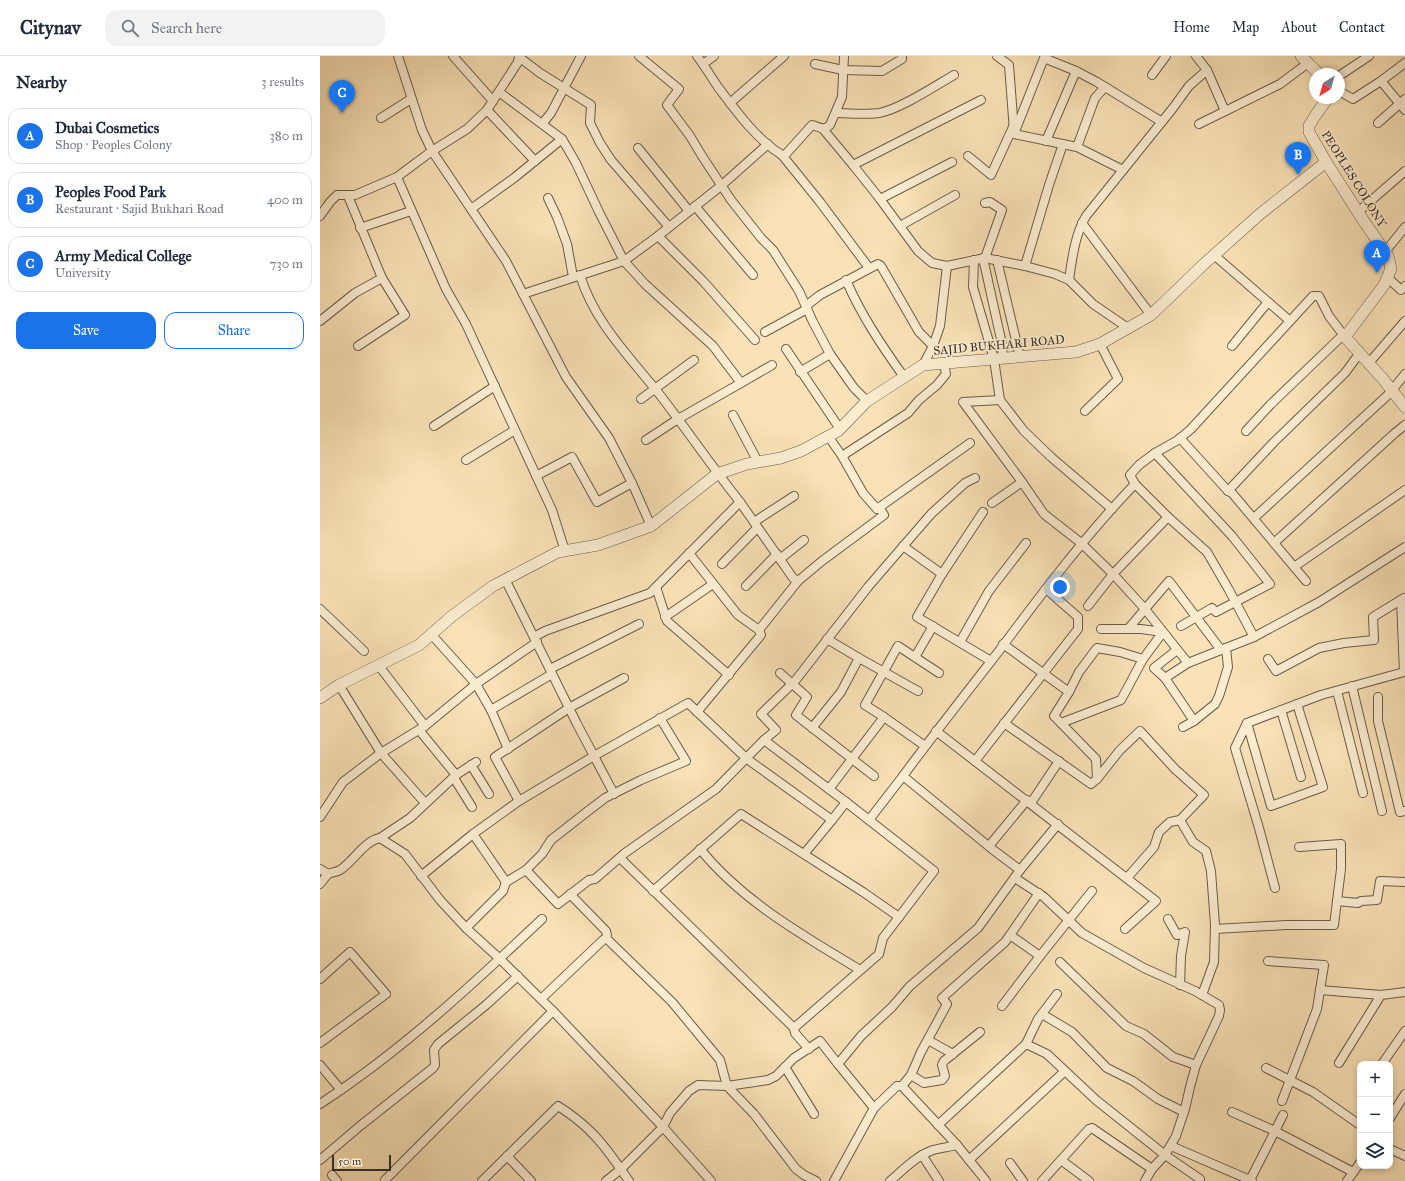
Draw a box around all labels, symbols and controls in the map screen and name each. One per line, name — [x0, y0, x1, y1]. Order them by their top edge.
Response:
search box — [105, 10, 385, 46]
text: Citynav — [20, 16, 81, 39]
icon: search — [119, 17, 141, 39]
text: Search here — [151, 19, 222, 37]
text: Home — [1173, 19, 1210, 36]
text: Map — [1232, 19, 1259, 36]
text: About — [1281, 19, 1317, 36]
text: Contact — [1339, 19, 1385, 36]
north arrow — [1309, 68, 1345, 104]
text: Nearby — [16, 72, 67, 93]
text: 3 results — [261, 74, 304, 90]
pin: C — [329, 80, 355, 113]
text: Dubai Cosmetics — [55, 119, 159, 137]
text: A — [26, 128, 34, 144]
text: 380 m — [270, 128, 303, 144]
street label: PEOPLES COLONY — [1319, 128, 1390, 230]
text: Shop · Peoples Colony — [55, 137, 172, 153]
pin: B — [1285, 142, 1311, 175]
text: Peoples Food Park — [55, 183, 166, 201]
text: B — [26, 192, 34, 208]
text: 400 m — [267, 192, 303, 208]
text: Restaurant · Sajid Bukhari Road — [55, 201, 224, 217]
pin: A — [1364, 240, 1390, 273]
text: Army Medical College — [55, 247, 192, 265]
text: C — [26, 256, 34, 272]
text: 730 m — [270, 256, 303, 272]
text: University — [55, 265, 111, 281]
button: Save — [16, 312, 156, 349]
button: Share — [164, 312, 304, 349]
street label: SAJID BUKHARI ROAD — [933, 332, 1065, 359]
your location — [1050, 577, 1070, 597]
map controls — [1357, 1061, 1393, 1169]
button: + — [1357, 1061, 1393, 1097]
button: − — [1357, 1097, 1393, 1133]
button: layers — [1357, 1133, 1393, 1169]
scale bar — [332, 1153, 391, 1172]
text: 50 m — [338, 1155, 361, 1168]

